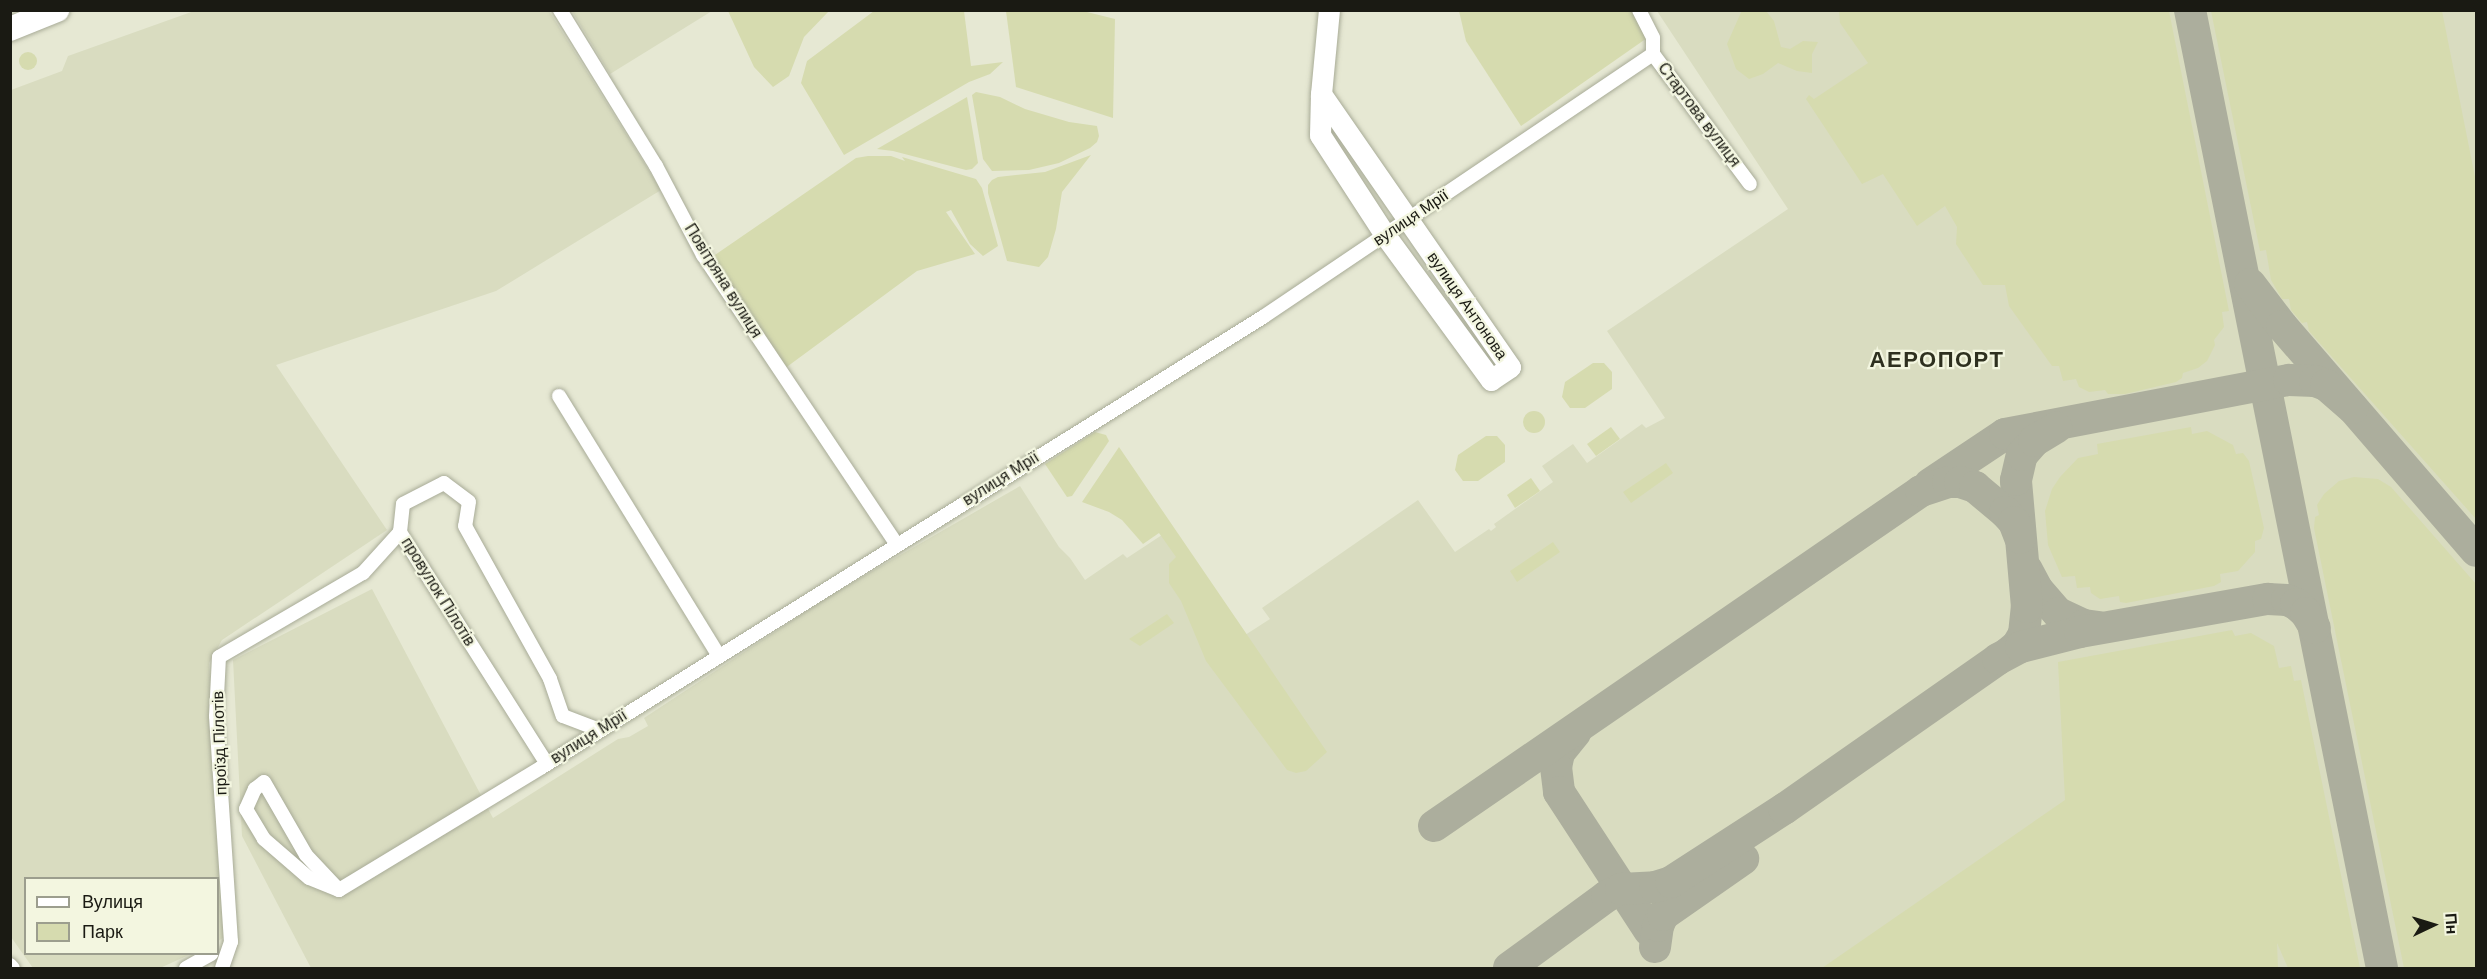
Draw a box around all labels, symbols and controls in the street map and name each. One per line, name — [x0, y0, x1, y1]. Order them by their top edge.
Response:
street label: Стартова вулиця — [1653, 59, 1745, 171]
street label: вулиця Мрії — [1370, 186, 1452, 250]
street label: Повітряна вулиця — [680, 220, 766, 342]
street label: вулиця Антонова — [1423, 249, 1511, 363]
district label: АЕРОПОРТ — [1870, 347, 2004, 373]
street label: вулиця Мрії — [959, 448, 1043, 510]
street label: провулок Пілотів — [397, 534, 479, 650]
street label: проїзд Пілотів — [209, 691, 231, 795]
street label: вулиця Мрії — [547, 706, 631, 768]
legend — [24, 877, 219, 955]
text: Вулиця — [82, 892, 143, 912]
north arrow — [2403, 895, 2463, 955]
text: Пн — [2442, 913, 2461, 935]
text: Парк — [82, 922, 123, 942]

